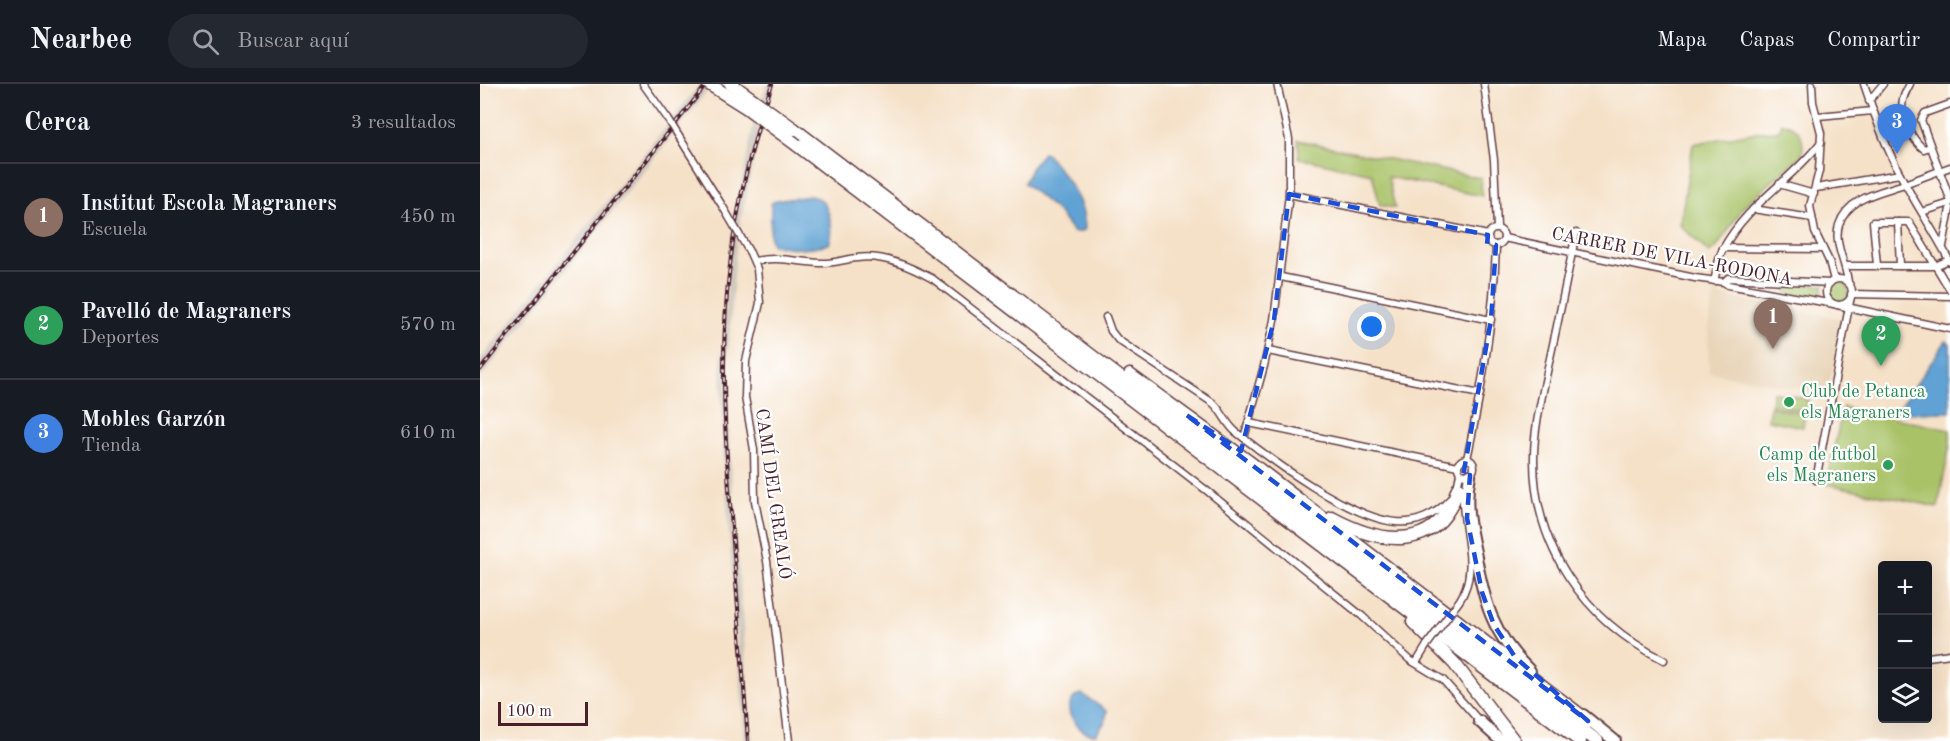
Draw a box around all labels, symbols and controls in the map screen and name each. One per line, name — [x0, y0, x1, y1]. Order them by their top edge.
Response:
search box — [168, 14, 588, 68]
icon: search — [189, 25, 222, 58]
text: Nearbee — [30, 27, 132, 55]
text: Buscar aquí — [237, 30, 349, 52]
text: Mapa — [1657, 30, 1707, 51]
text: Capas — [1740, 30, 1794, 51]
text: Compartir — [1827, 30, 1920, 51]
pin: 3 — [1878, 104, 1916, 154]
text: Cerca — [24, 110, 90, 136]
text: 3 resultados — [351, 113, 456, 133]
text: Institut Escola Magraners — [81, 193, 337, 215]
text: 1 — [38, 207, 49, 227]
text: 450 m — [400, 207, 456, 227]
text: Escuela — [81, 220, 147, 240]
street label: CARRER DE VILA-RODONA — [1550, 225, 1794, 289]
pin: 1 — [1754, 300, 1792, 349]
text: Pavelló de Magraners — [81, 301, 291, 323]
your location — [1357, 312, 1386, 341]
text: 2 — [38, 315, 49, 335]
text: 570 m — [400, 315, 456, 335]
pin: 2 — [1862, 316, 1900, 366]
text: Deportes — [81, 328, 159, 348]
place label: Club de Petanca els Magraners — [1801, 383, 1926, 422]
marker: Club de Petanca els Magraners — [1782, 395, 1796, 409]
street label: CAMÍ DEL GREALÓ — [752, 407, 799, 581]
text: Mobles Garzón — [81, 409, 226, 431]
text: 3 — [38, 423, 49, 443]
text: 610 m — [400, 423, 456, 443]
text: Tienda — [81, 436, 141, 456]
place label: Camp de futbol els Magraners — [1759, 446, 1876, 485]
marker: Camp de futbol els Magraners — [1881, 458, 1895, 472]
map controls — [1878, 561, 1932, 723]
button: + — [1878, 561, 1932, 615]
button: − — [1878, 615, 1932, 669]
button: layers — [1878, 669, 1932, 723]
scale bar — [498, 699, 588, 726]
text: 100 m — [507, 704, 552, 720]

